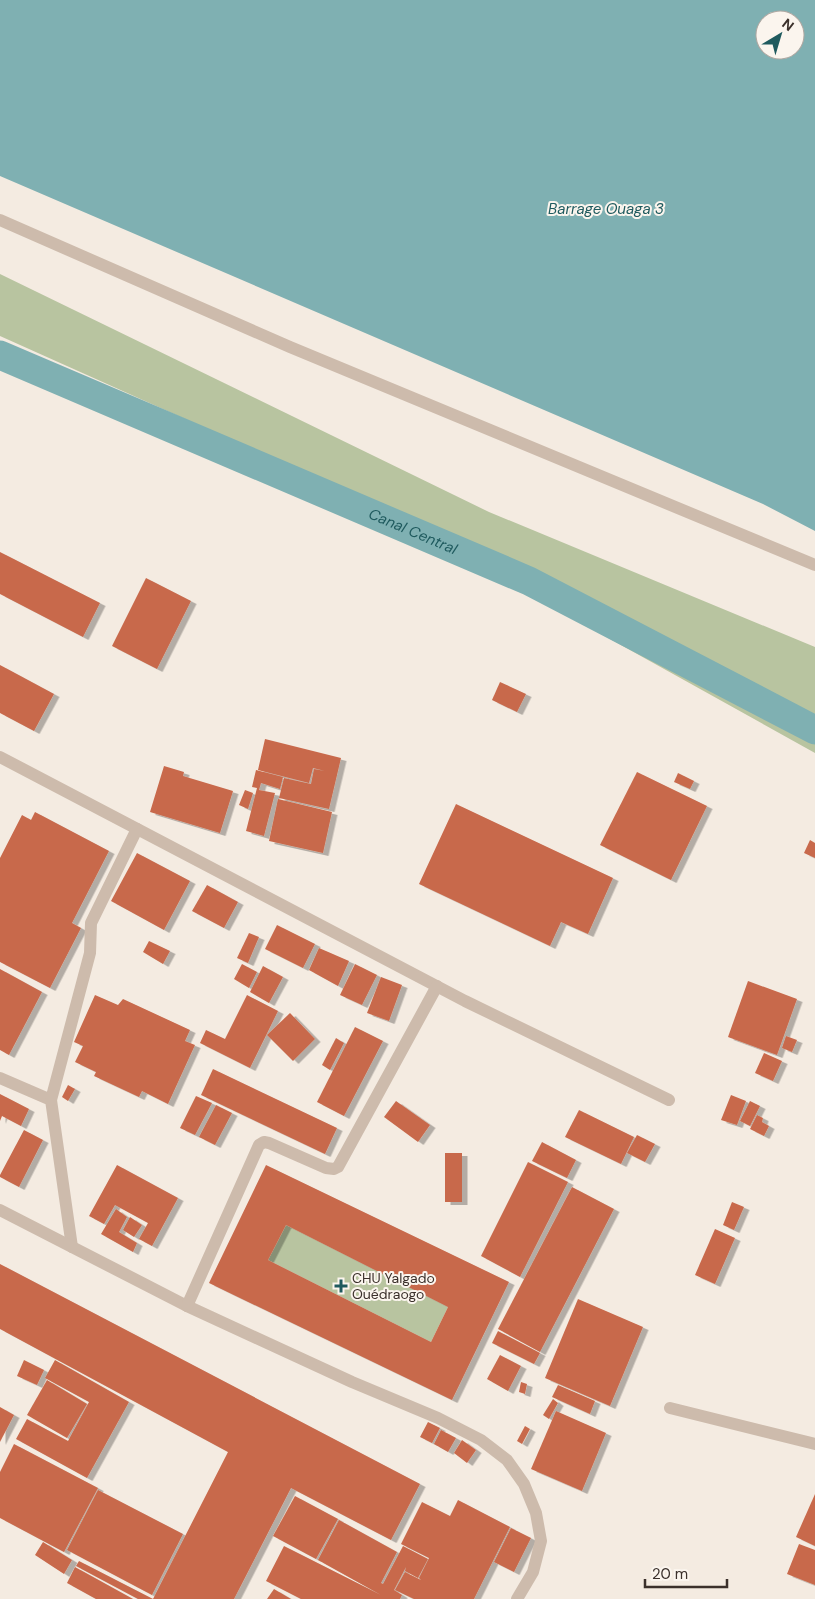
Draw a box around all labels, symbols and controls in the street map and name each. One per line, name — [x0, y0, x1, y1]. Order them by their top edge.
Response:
north arrow — [755, 10, 805, 60]
text: N — [778, 15, 798, 35]
water label: Barrage Ouaga 3 — [548, 199, 664, 219]
water label: Canal Central — [365, 504, 461, 559]
place label: CHU Yalgado Ouédraogo — [352, 1269, 435, 1303]
marker: CHU Yalgado Ouédraogo — [334, 1279, 348, 1293]
scale bar — [645, 1556, 728, 1588]
text: 20 m — [652, 1564, 688, 1584]

